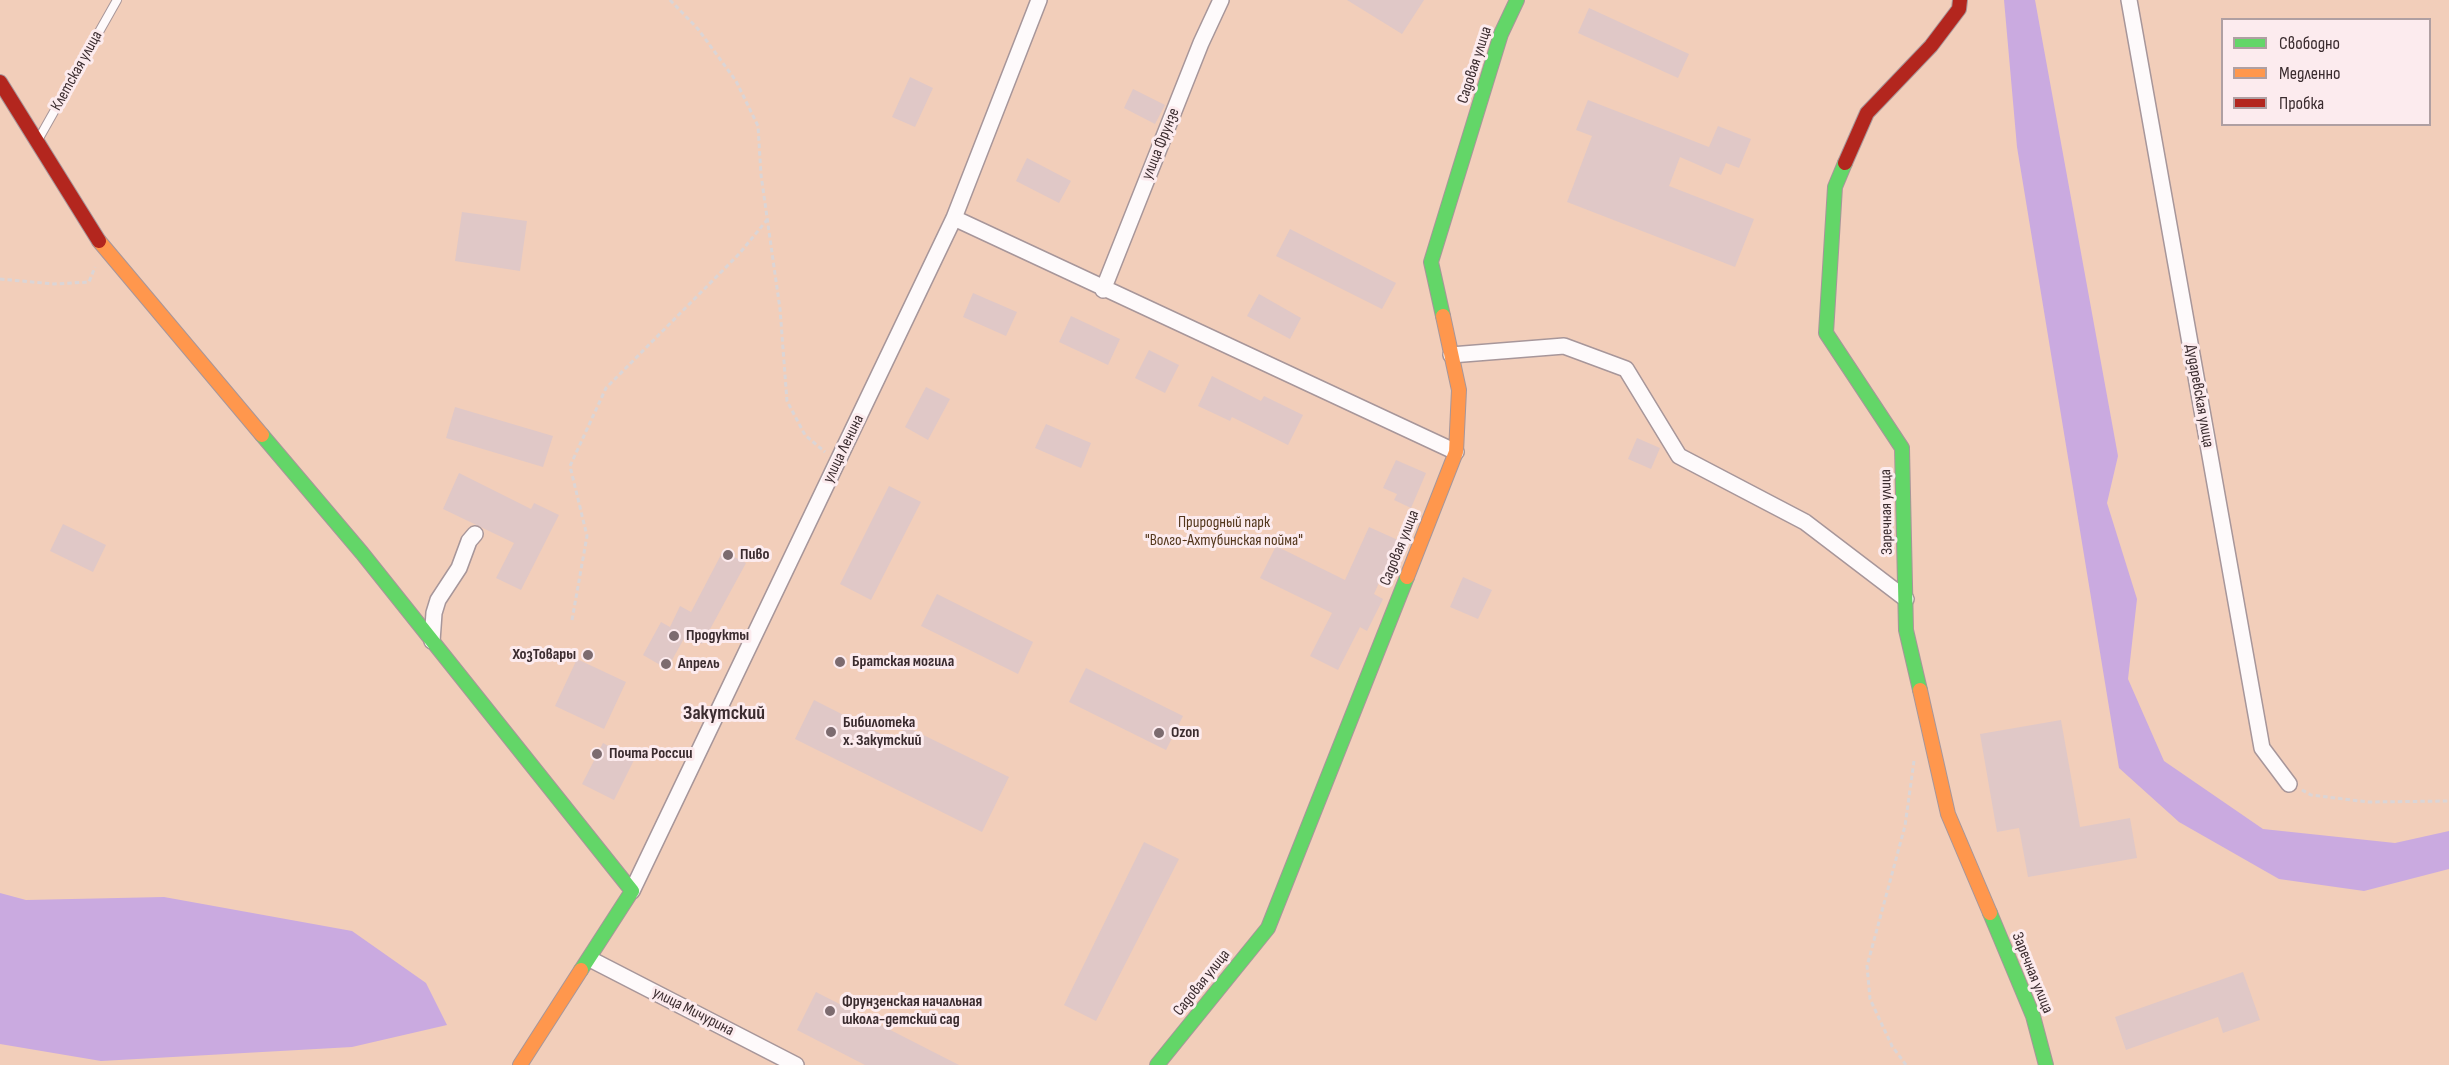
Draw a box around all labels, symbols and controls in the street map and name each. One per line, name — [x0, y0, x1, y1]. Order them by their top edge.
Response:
legend — [2221, 18, 2431, 126]
street label: Садовая улица — [1454, 24, 1496, 106]
street label: Клетская улица — [47, 28, 107, 114]
text: Свободно — [2279, 33, 2340, 54]
text: Медленно — [2279, 63, 2341, 84]
text: Пробка — [2279, 93, 2324, 114]
street label: улица Фрунзе — [1138, 105, 1184, 183]
street label: Дударевская улица — [2180, 343, 2218, 449]
street label: улица Ленина — [819, 412, 869, 486]
street label: Заречная улица — [1877, 469, 1897, 555]
street label: Садовая улица — [1376, 507, 1424, 589]
park label: Природный парк "Волго-Ахтубинская пойма" — [1145, 513, 1303, 551]
place label: Пиво — [740, 545, 769, 565]
marker: Пиво — [721, 548, 735, 562]
place label: Продукты — [686, 626, 749, 646]
marker: Продукты — [667, 629, 681, 643]
place label: ХозТовары — [512, 645, 576, 665]
marker: ХозТовары — [581, 648, 595, 662]
place label: Братская могила — [852, 652, 954, 672]
place label: Апрель — [678, 654, 720, 674]
marker: Братская могила — [833, 655, 847, 669]
marker: Апрель — [659, 657, 673, 671]
district label: Закутский — [683, 702, 765, 726]
place label: Бибилотека х. Закутский — [843, 713, 921, 751]
place label: Ozon — [1171, 723, 1199, 743]
marker: Бибилотека х. Закутский — [824, 725, 838, 739]
marker: Ozon — [1152, 726, 1166, 740]
place label: Почта России — [609, 744, 693, 764]
marker: Почта России — [590, 747, 604, 761]
street label: Заречная улица — [2007, 930, 2057, 1016]
street label: Садовая улица — [1169, 946, 1235, 1020]
street label: улица Мичурина — [649, 983, 737, 1041]
place label: Фрунзенская начальная школа-детский сад — [842, 992, 982, 1030]
marker: Фрунзенская начальная школа-детский сад — [823, 1004, 837, 1018]

